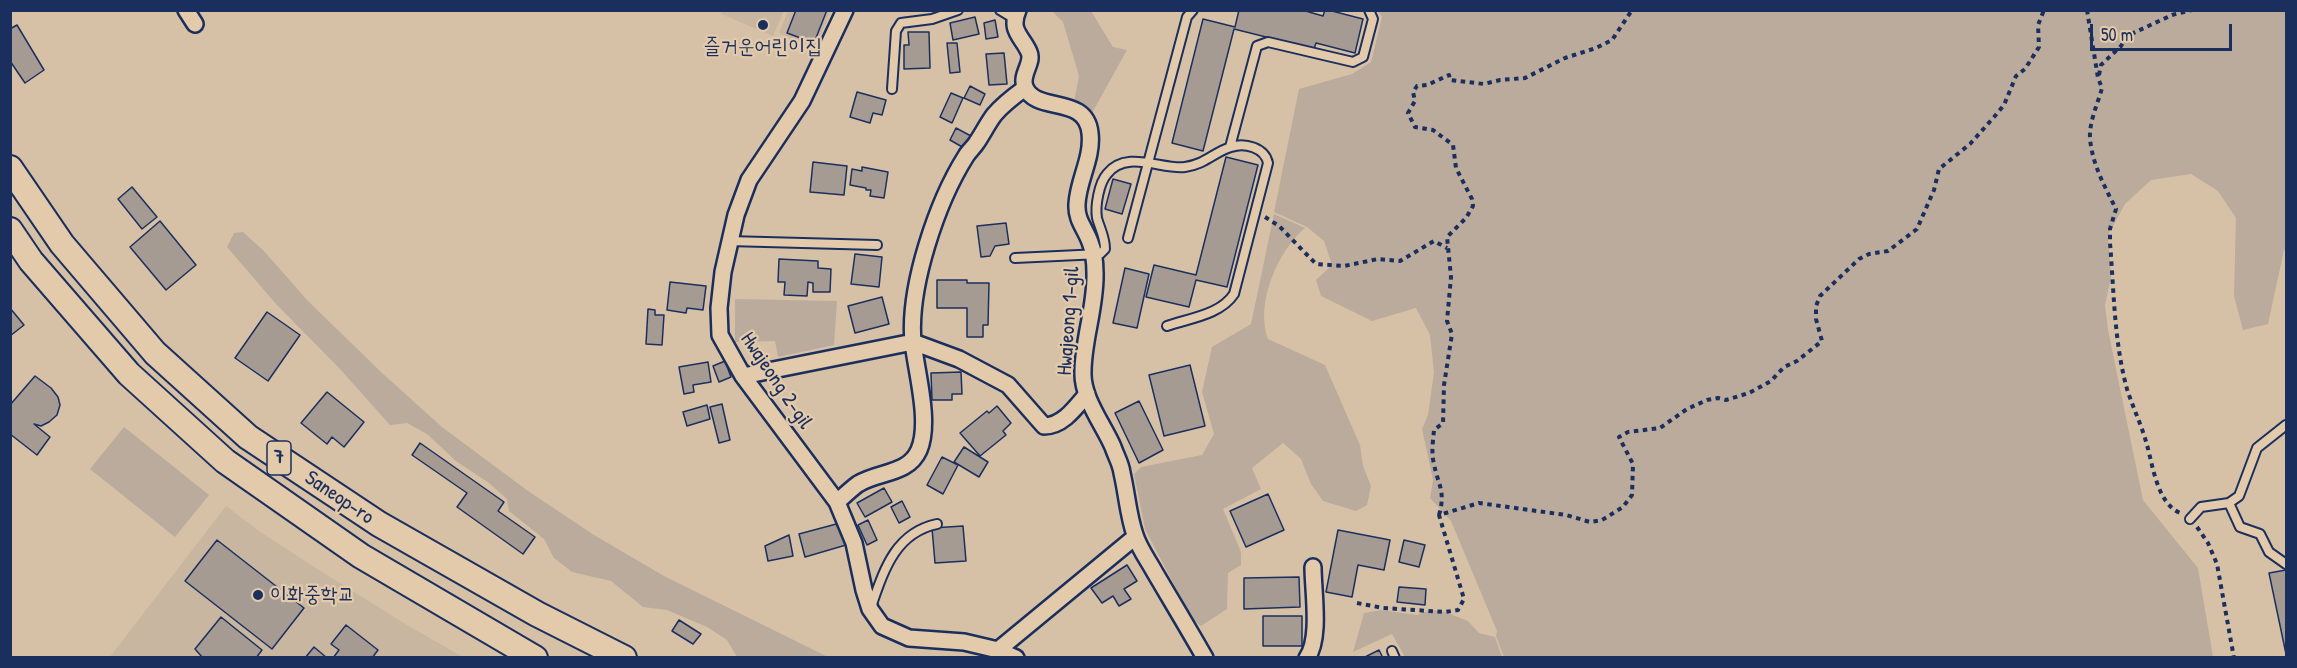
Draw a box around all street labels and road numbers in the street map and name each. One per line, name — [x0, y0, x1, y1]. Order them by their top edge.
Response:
street label: Hwajeong 1-gil — [1053, 266, 1085, 376]
street label: Hwajeong 2-gil — [734, 328, 818, 434]
road number: 7 — [267, 441, 291, 475]
street label: Saneop-ro — [300, 466, 378, 530]

